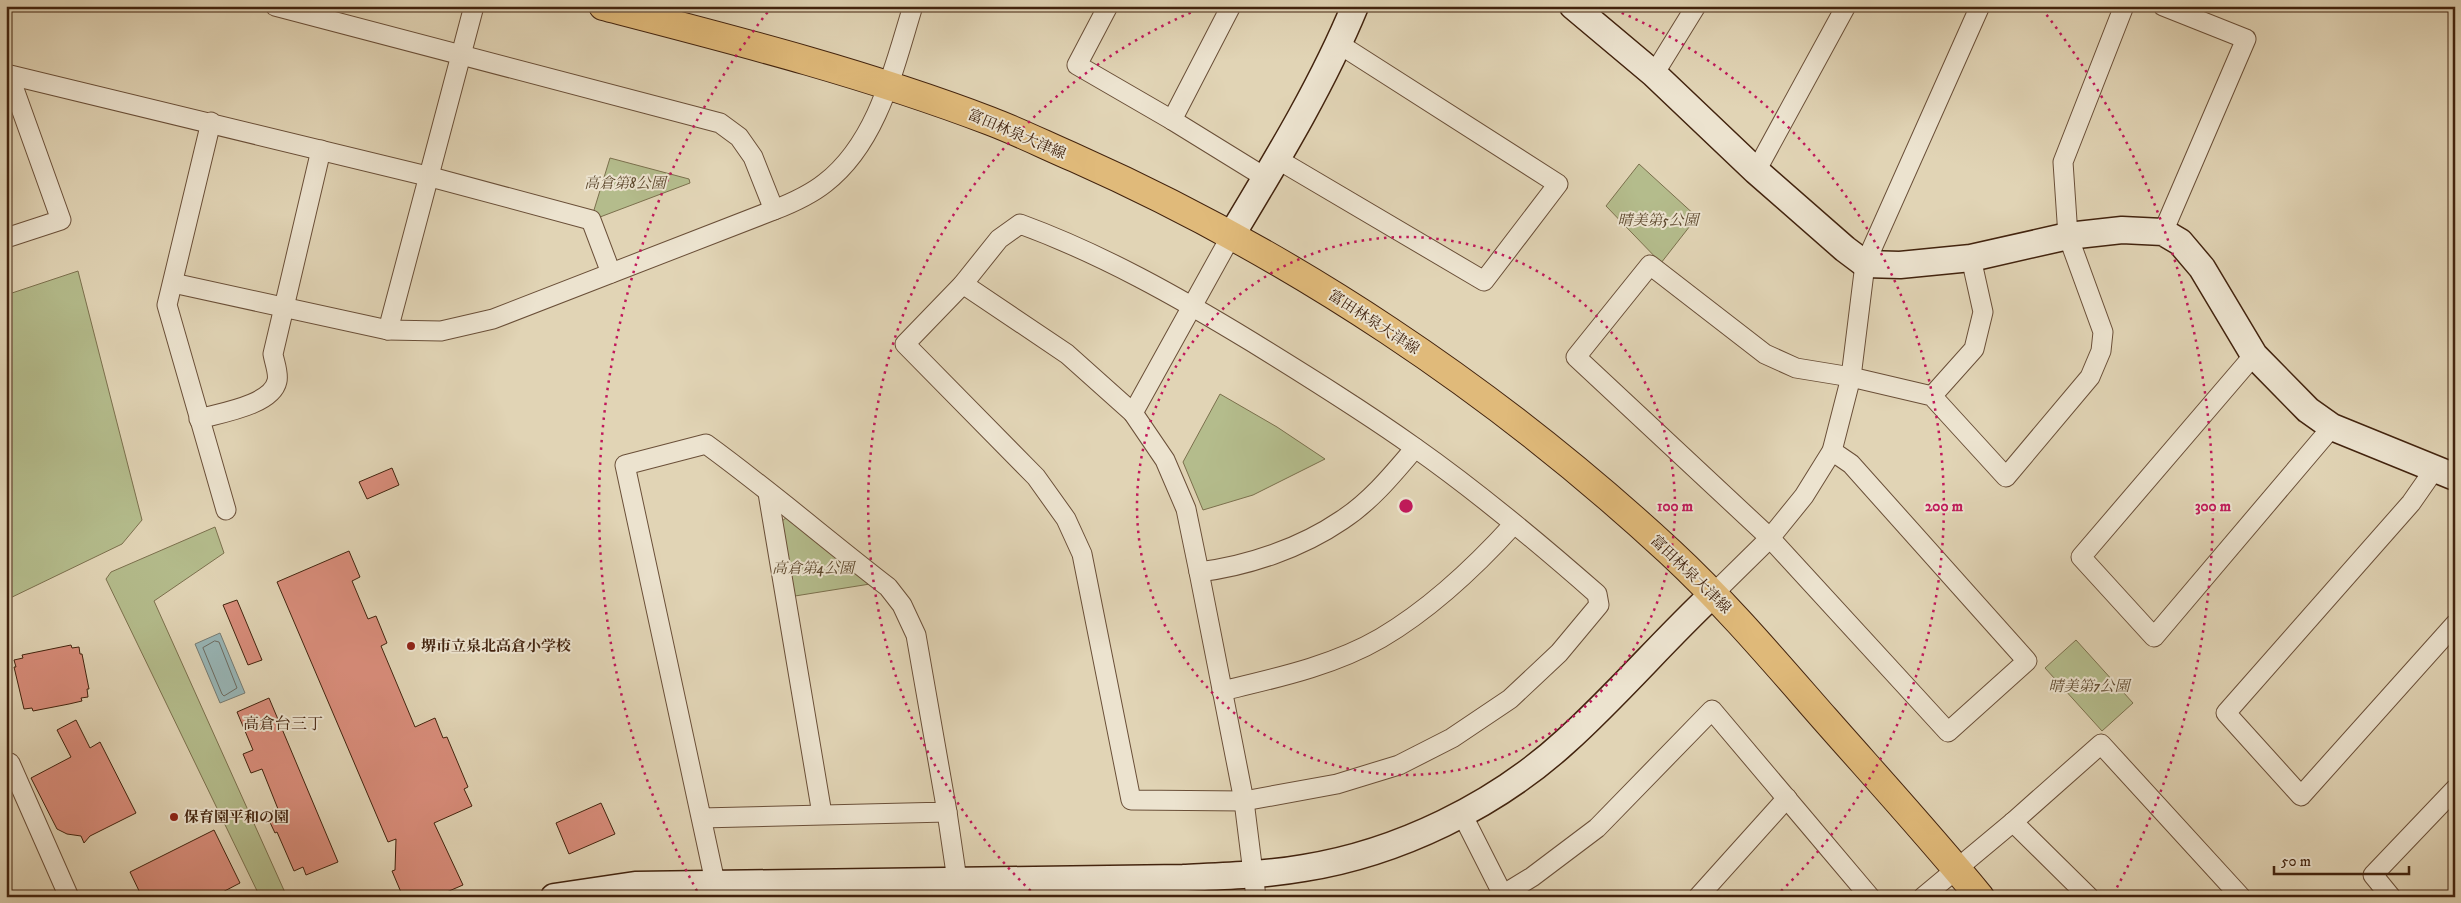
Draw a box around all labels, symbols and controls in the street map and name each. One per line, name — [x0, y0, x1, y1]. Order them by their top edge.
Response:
street label: 富田林泉大津線 — [965, 105, 1069, 164]
park label: 高倉第8公園 — [584, 174, 669, 193]
park label: 晴美第5公園 — [1618, 211, 1701, 230]
street label: 富田林泉大津線 — [1325, 286, 1423, 359]
centre of rings — [1397, 497, 1415, 515]
text: 100 m — [1657, 497, 1694, 516]
text: 200 m — [1925, 497, 1964, 516]
text: 300 m — [2195, 497, 2232, 516]
street label: 富田林泉大津線 — [1646, 531, 1735, 618]
park label: 高倉第4公園 — [772, 559, 857, 578]
place label: 堺市立泉北高倉小学校 — [421, 637, 571, 656]
marker: 堺市立泉北高倉小学校 — [405, 640, 417, 652]
park label: 晴美第7公園 — [2048, 677, 2133, 696]
district label: 高倉台三丁 — [243, 714, 323, 734]
place label: 保育園平和の園 — [184, 808, 289, 827]
marker: 保育園平和の園 — [168, 811, 180, 823]
scale bar — [2274, 843, 2408, 875]
text: 50 m — [2281, 852, 2311, 871]

